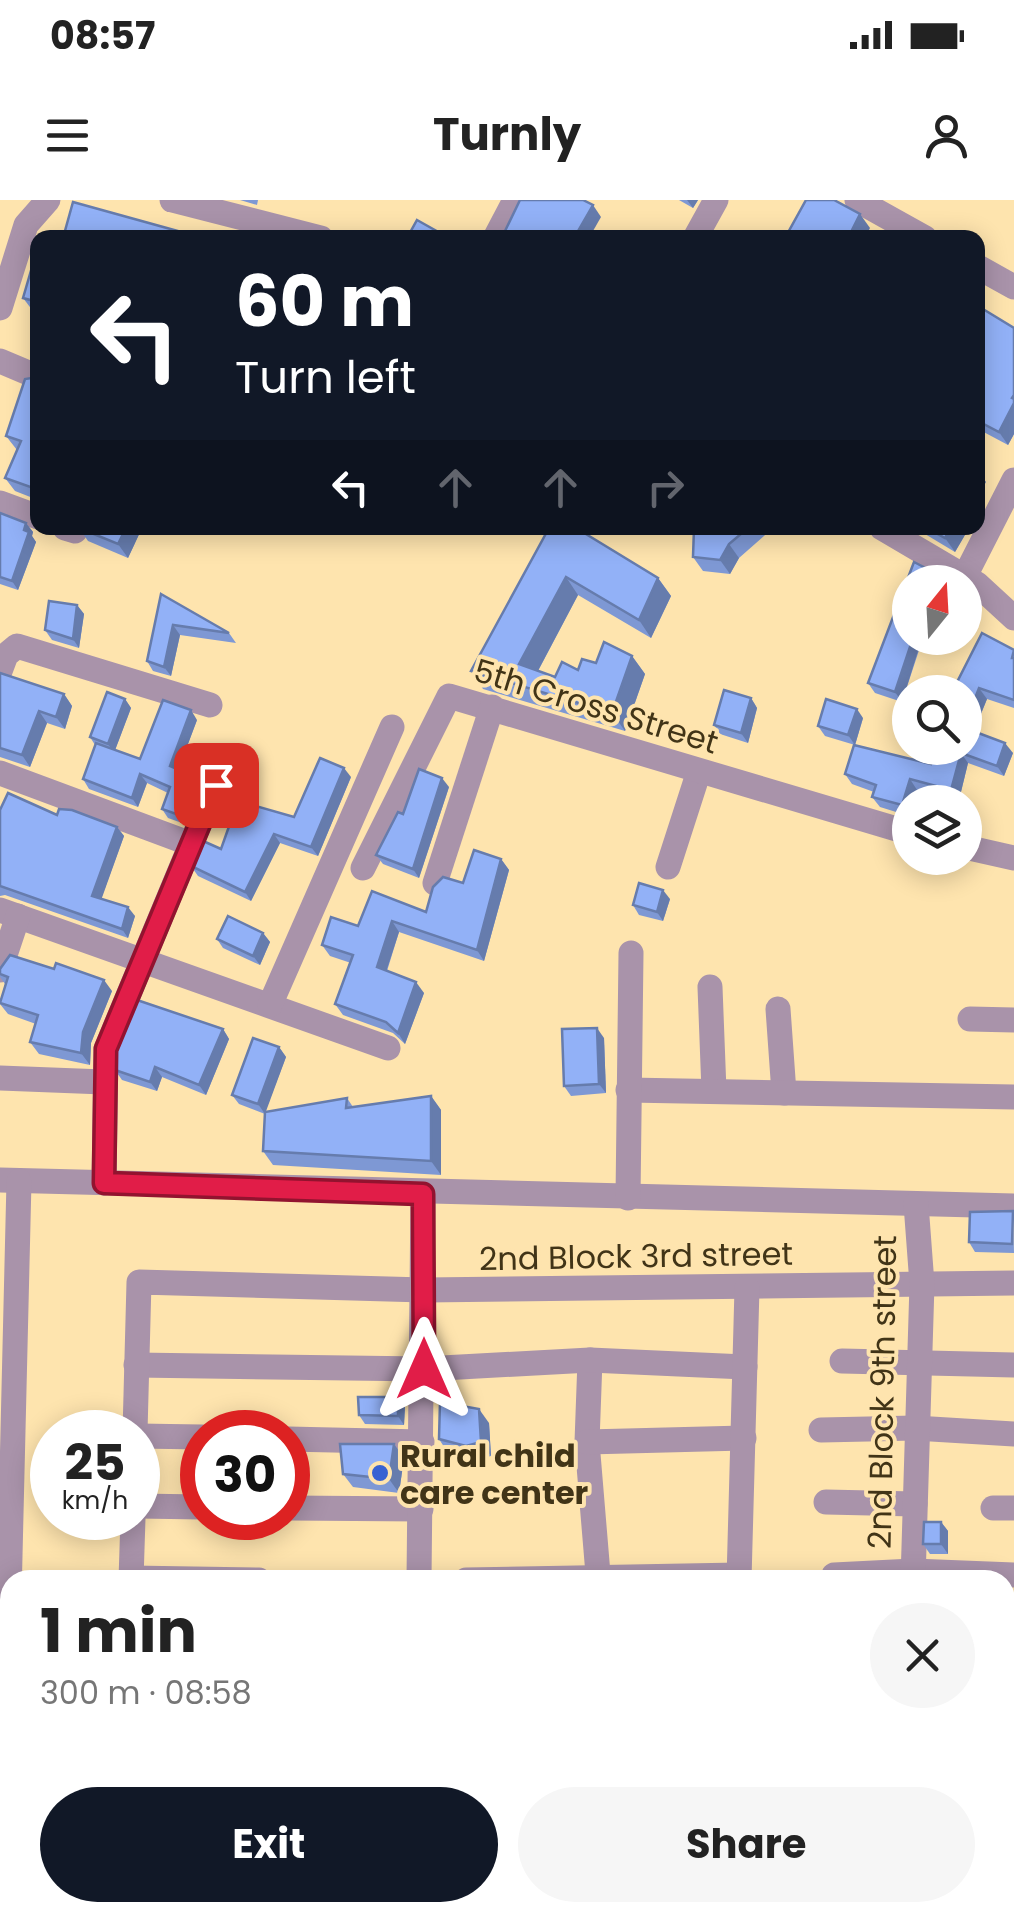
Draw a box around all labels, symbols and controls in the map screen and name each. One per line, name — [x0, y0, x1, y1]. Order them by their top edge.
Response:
text: 08:57 — [50, 9, 155, 62]
text: Turnly — [433, 103, 581, 166]
icon: menu — [40, 108, 95, 163]
icon: person — [919, 108, 974, 163]
text: 60 m — [235, 252, 414, 351]
icon: left — [70, 270, 200, 400]
text: Turn left — [235, 346, 416, 409]
icon: left — [323, 460, 378, 515]
icon: ahead — [428, 460, 483, 515]
icon: ahead — [533, 460, 588, 515]
icon: right — [638, 460, 693, 515]
north arrow — [892, 565, 982, 655]
map controls — [892, 565, 982, 875]
street label: 5th Cross Street — [468, 647, 724, 765]
button: search — [892, 675, 982, 765]
pin — [174, 743, 259, 828]
icon: arrive — [189, 758, 244, 813]
button: layers — [892, 785, 982, 875]
street label: 2nd Block 3rd street — [479, 1231, 793, 1281]
street label: 2nd Block 9th street — [857, 1235, 907, 1549]
position arrow — [372, 1317, 476, 1421]
speed limit sign: 30 — [180, 1410, 310, 1540]
text: 25 — [64, 1427, 126, 1498]
place label: Rural child care center — [400, 1433, 589, 1515]
marker: Rural child care center — [369, 1462, 391, 1484]
text: km/h — [62, 1483, 128, 1518]
text: 1 min — [40, 1589, 197, 1673]
button: close — [870, 1603, 975, 1708]
text: 300 m · 08:58 — [40, 1670, 252, 1715]
button: Exit — [40, 1787, 498, 1902]
button: Share — [518, 1787, 975, 1902]

